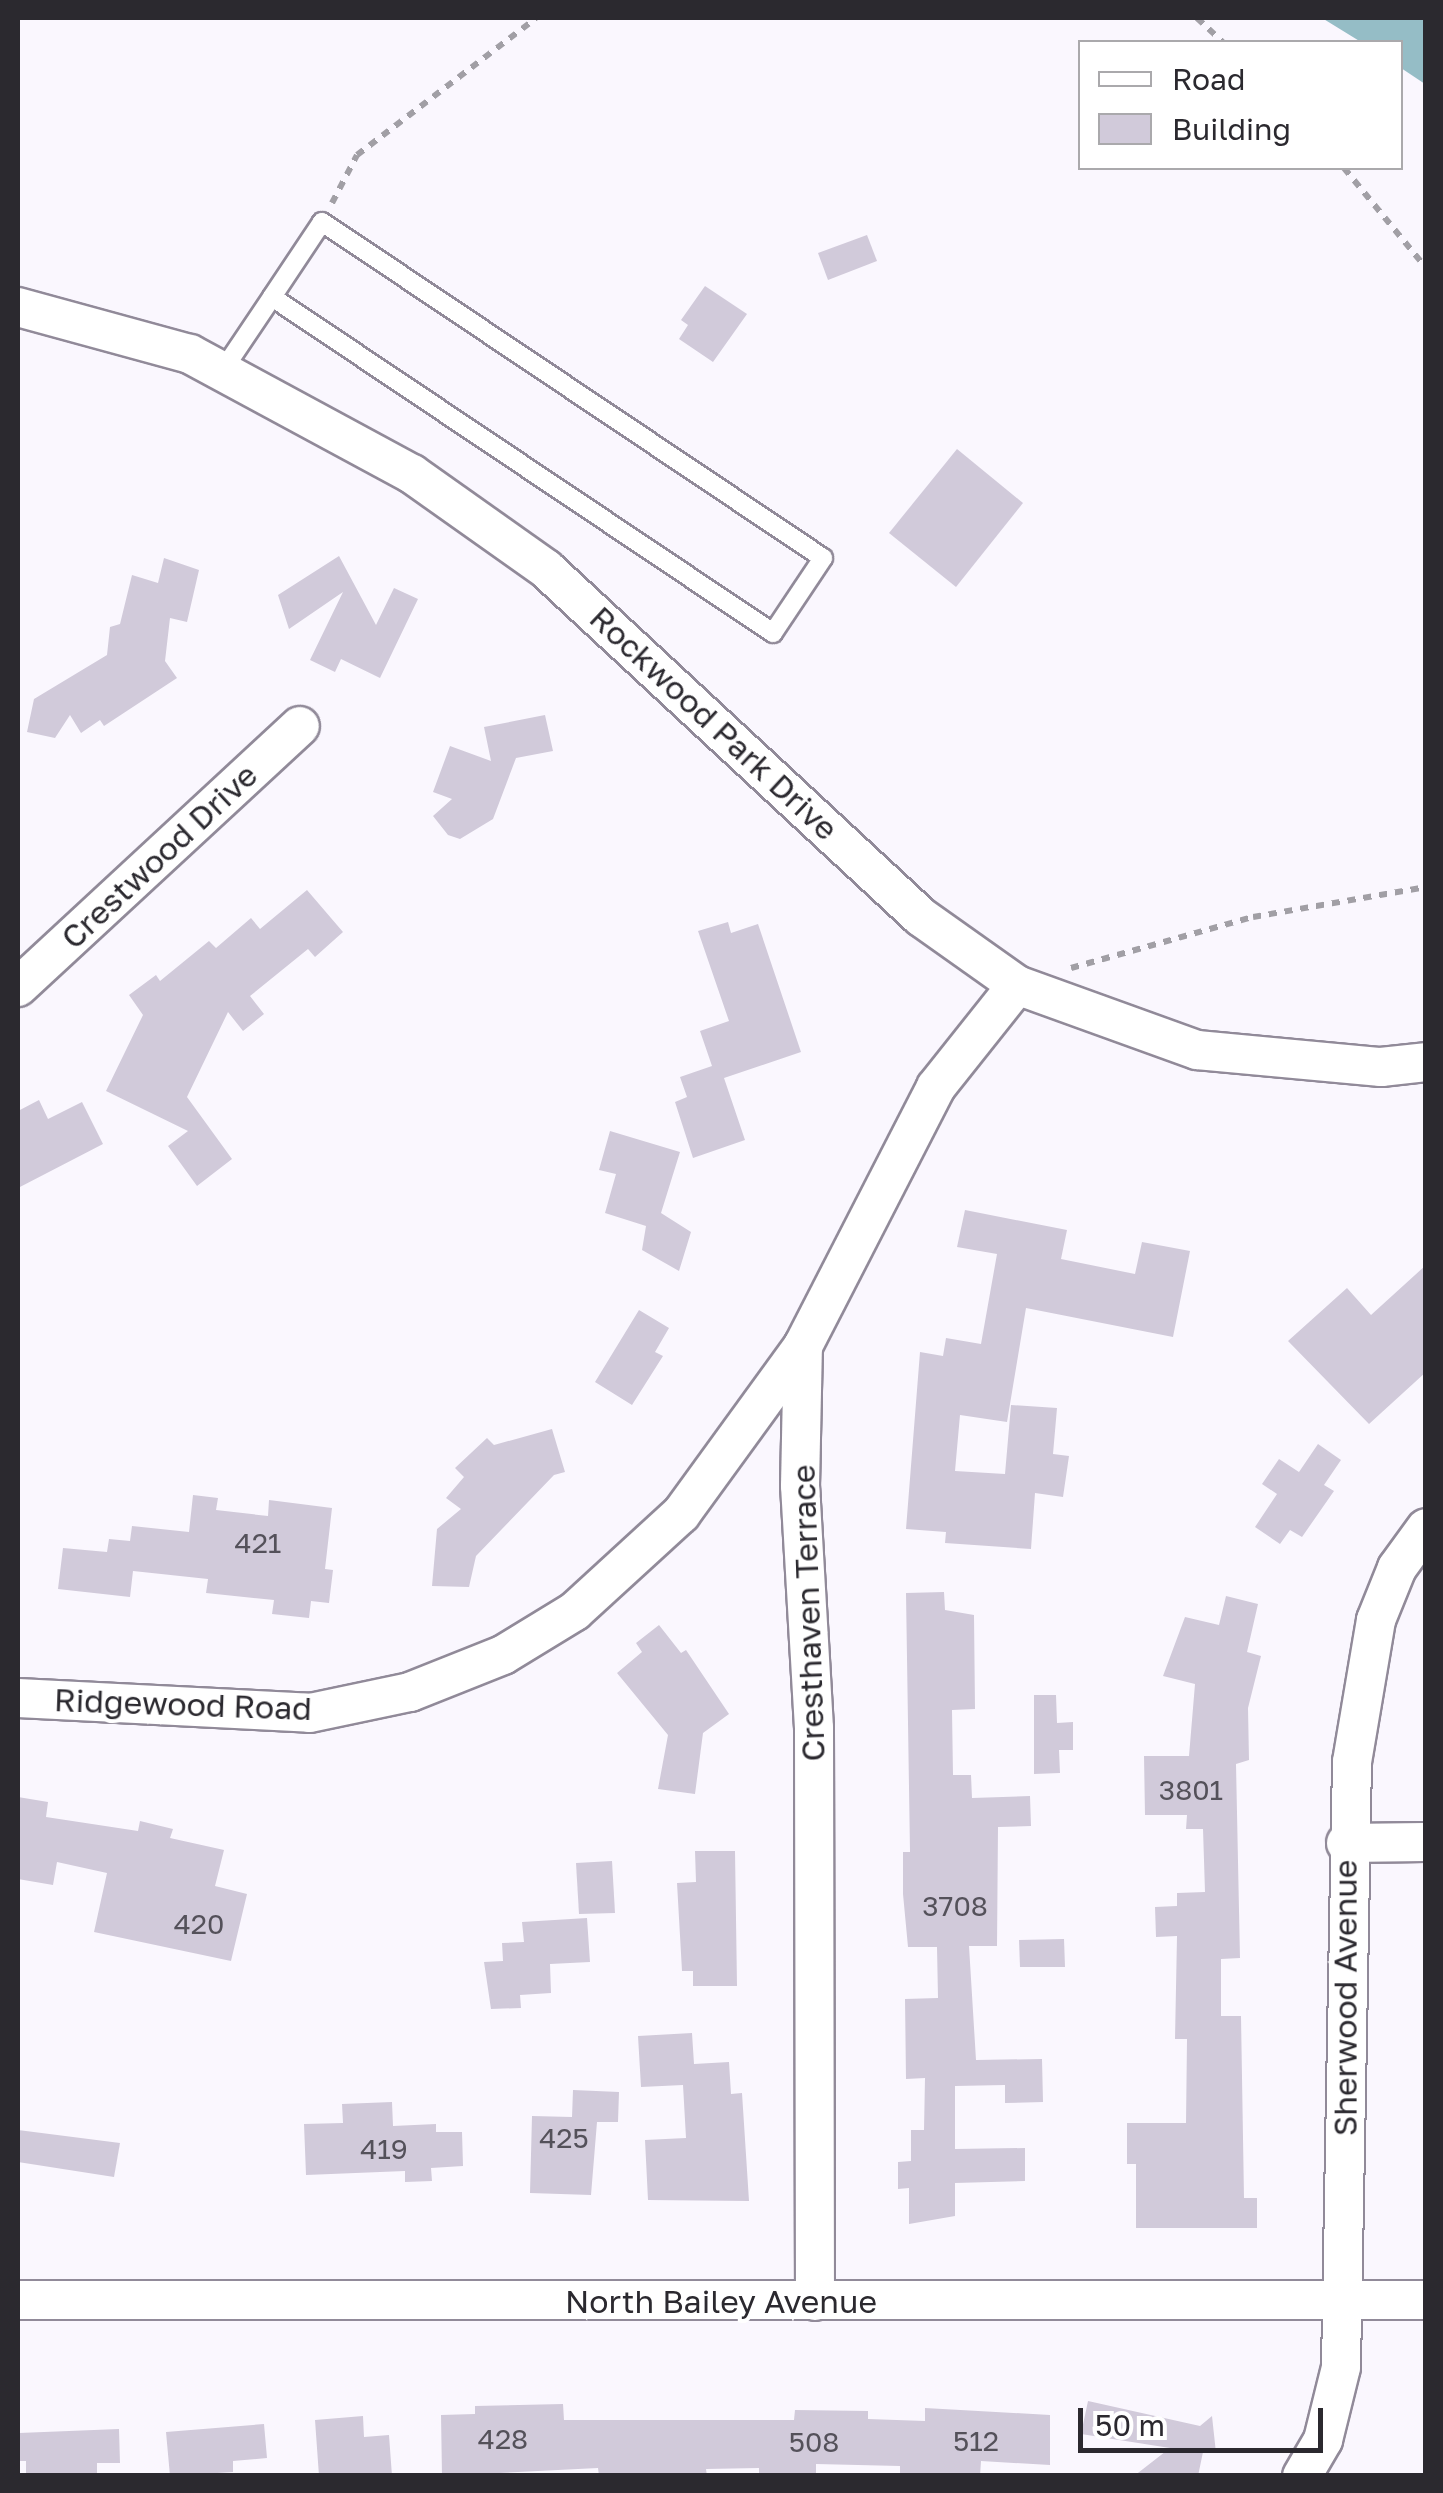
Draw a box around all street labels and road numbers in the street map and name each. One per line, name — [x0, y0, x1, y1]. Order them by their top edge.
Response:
street label: Rockwood Park Drive — [582, 598, 846, 848]
street label: Crestwood Drive — [53, 756, 265, 956]
street label: Cresthaven Terrace — [784, 1464, 832, 1762]
street label: Ridgewood Road — [53, 1680, 313, 1728]
street label: Sherwood Avenue — [1326, 1860, 1364, 2136]
street label: North Bailey Avenue — [565, 2282, 877, 2320]

